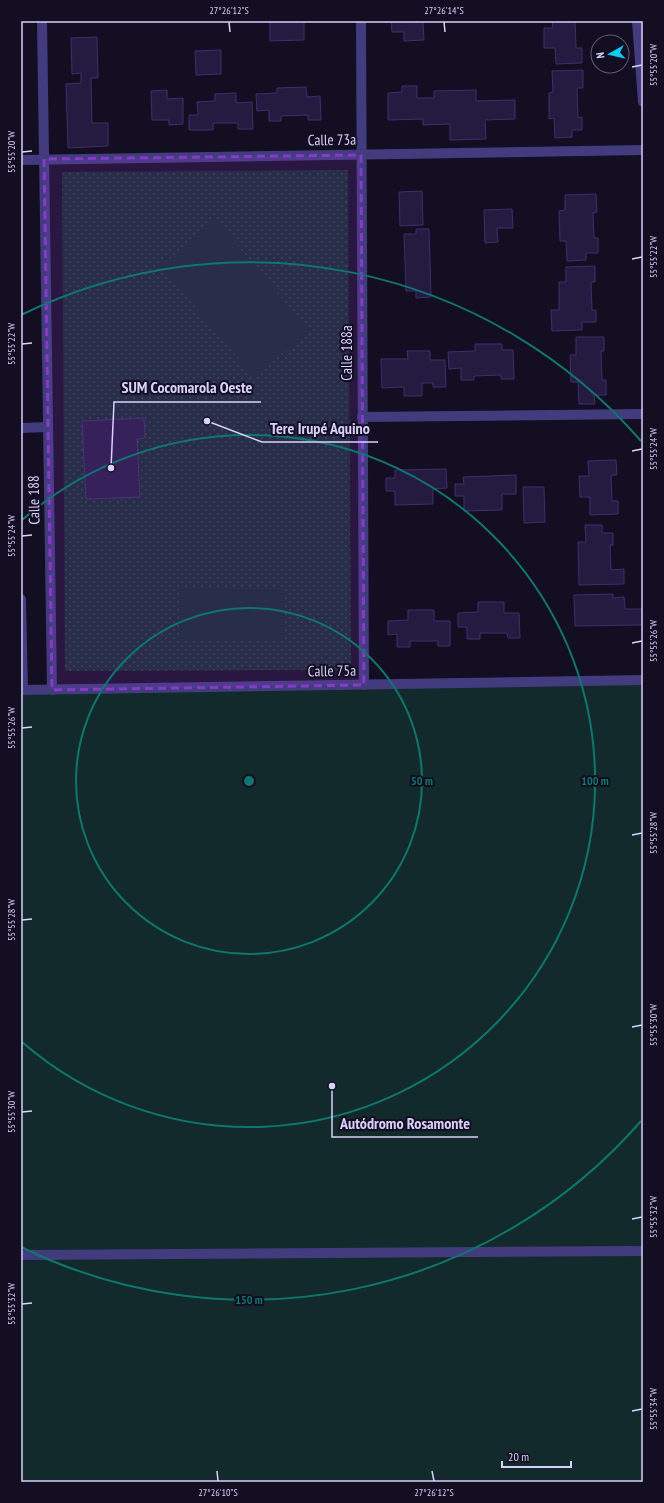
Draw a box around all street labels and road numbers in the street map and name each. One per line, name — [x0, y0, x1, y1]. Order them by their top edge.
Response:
street label: Calle 73a — [308, 130, 356, 149]
street label: Calle 188a — [337, 325, 356, 381]
street label: Calle 188 — [24, 475, 43, 525]
street label: Calle 75a — [308, 661, 356, 680]

